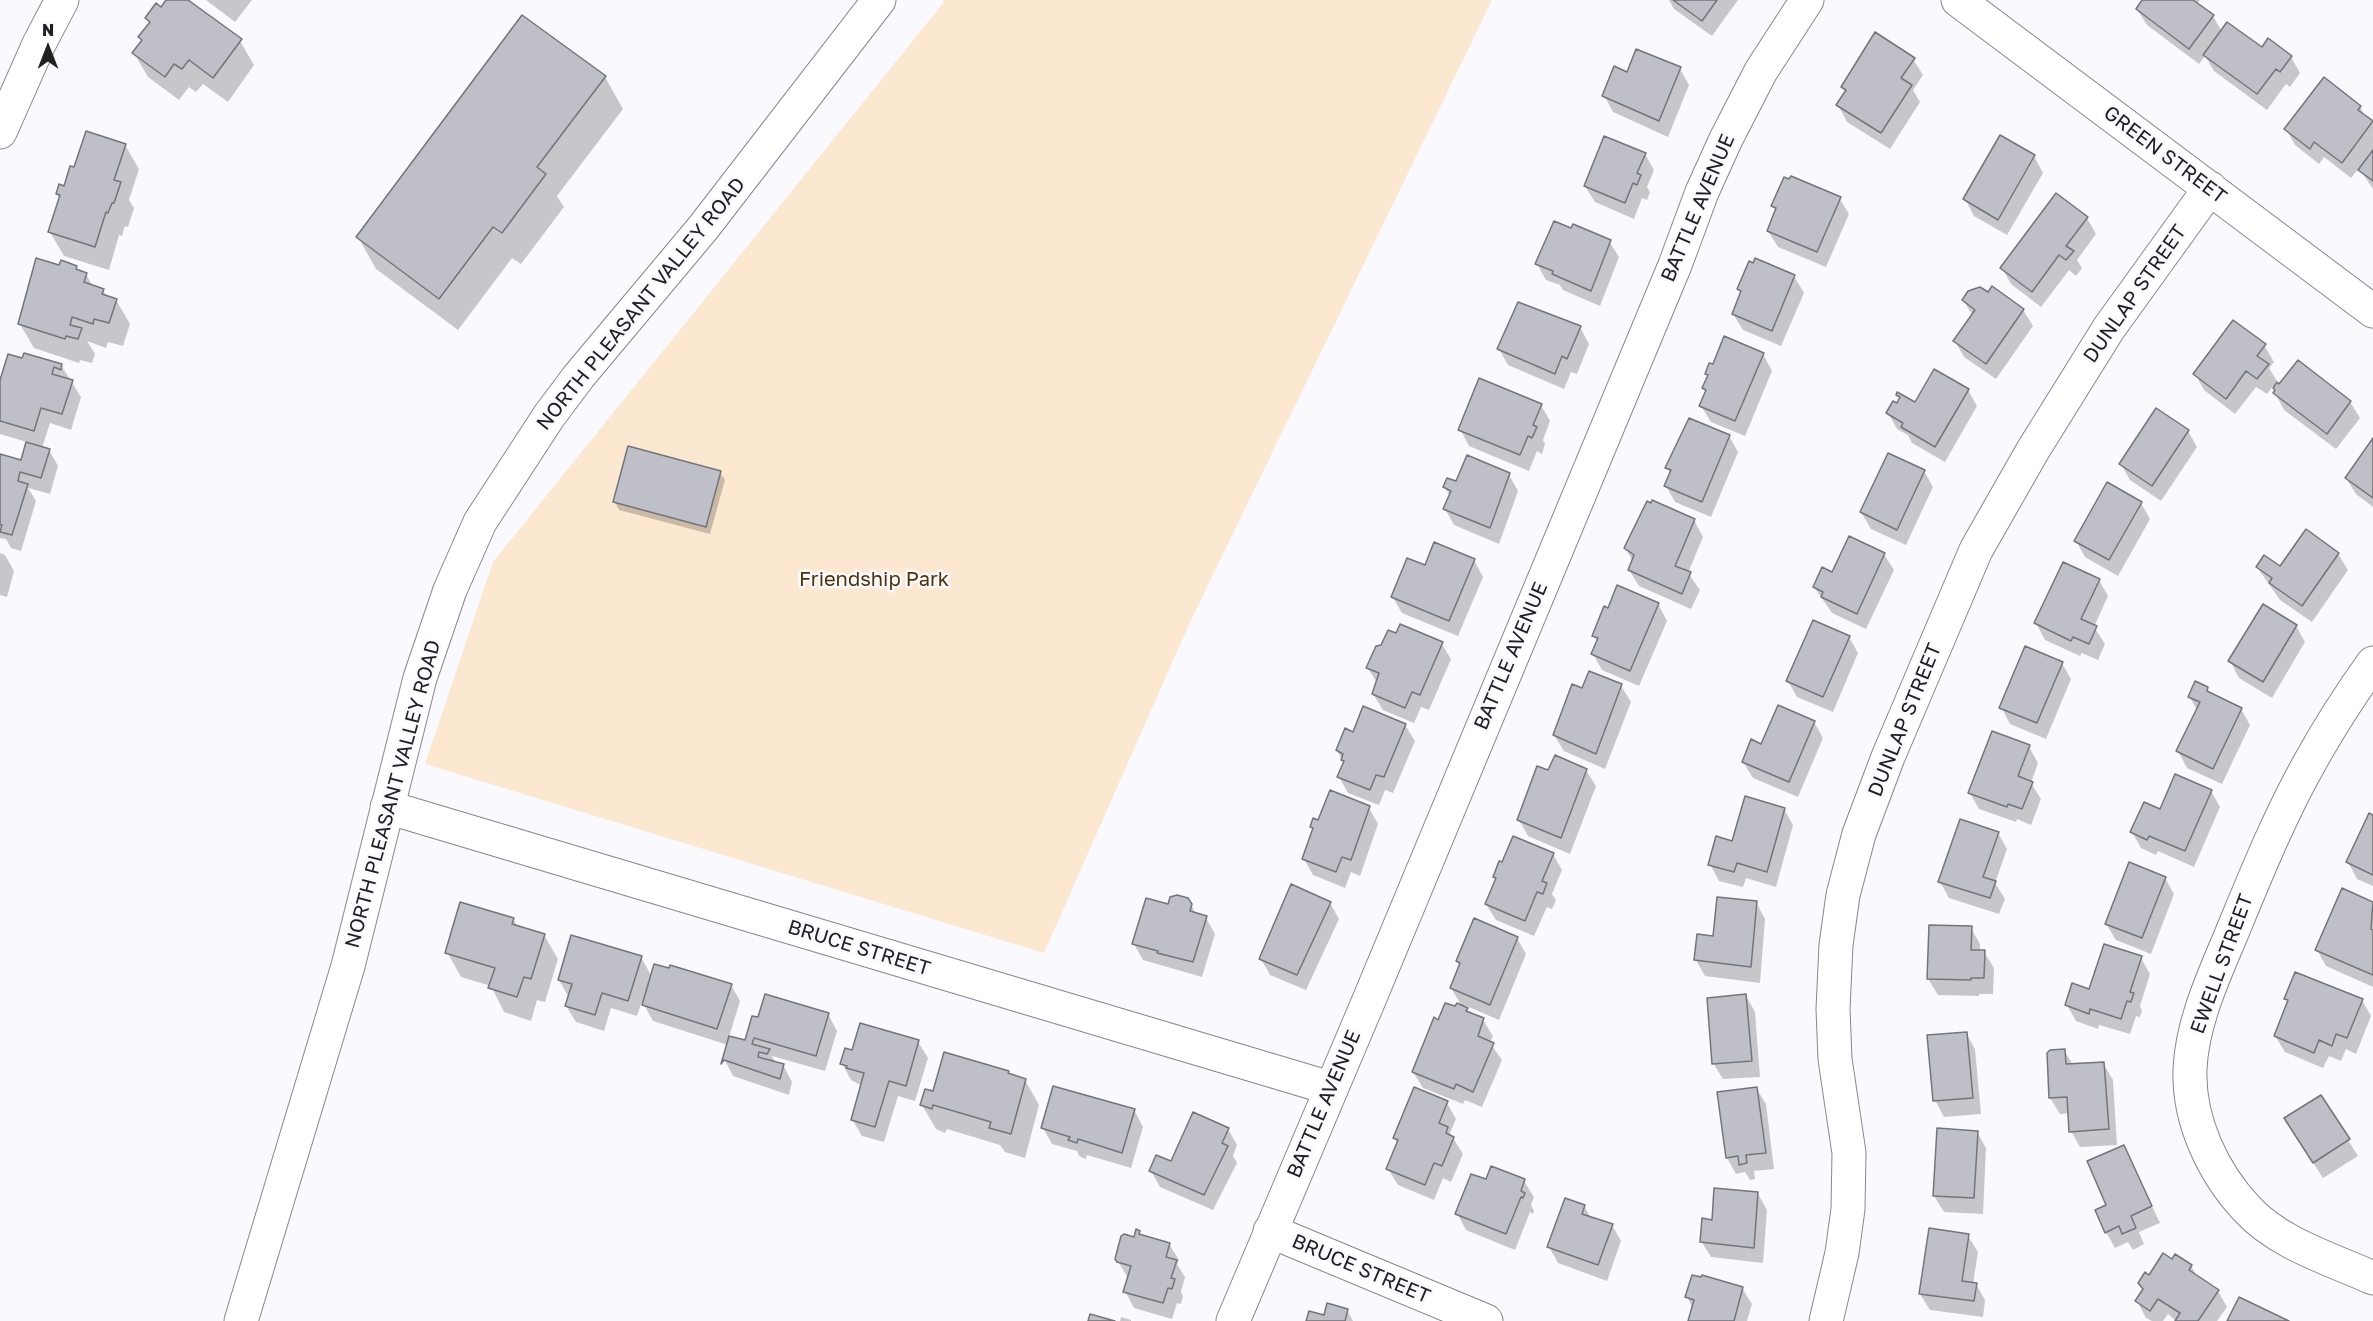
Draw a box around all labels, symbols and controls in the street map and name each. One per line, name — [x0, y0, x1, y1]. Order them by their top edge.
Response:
north arrow — [18, 18, 78, 78]
text: N — [42, 20, 54, 40]
street label: GREEN STREET — [2099, 101, 2231, 209]
street label: BATTLE AVENUE — [1656, 130, 1740, 286]
street label: NORTH PLEASANT VALLEY ROAD — [532, 173, 750, 435]
street label: DUNLAP STREET — [2078, 220, 2192, 368]
park label: Friendship Park — [799, 568, 949, 592]
street label: BATTLE AVENUE — [1469, 578, 1553, 734]
street label: NORTH PLEASANT VALLEY ROAD — [340, 637, 446, 951]
street label: DUNLAP STREET — [1863, 640, 1947, 800]
street label: EWELL STREET — [2186, 891, 2258, 1037]
street label: BRUCE STREET — [785, 915, 933, 981]
street label: BATTLE AVENUE — [1282, 1026, 1366, 1182]
street label: BRUCE STREET — [1288, 1229, 1434, 1309]

